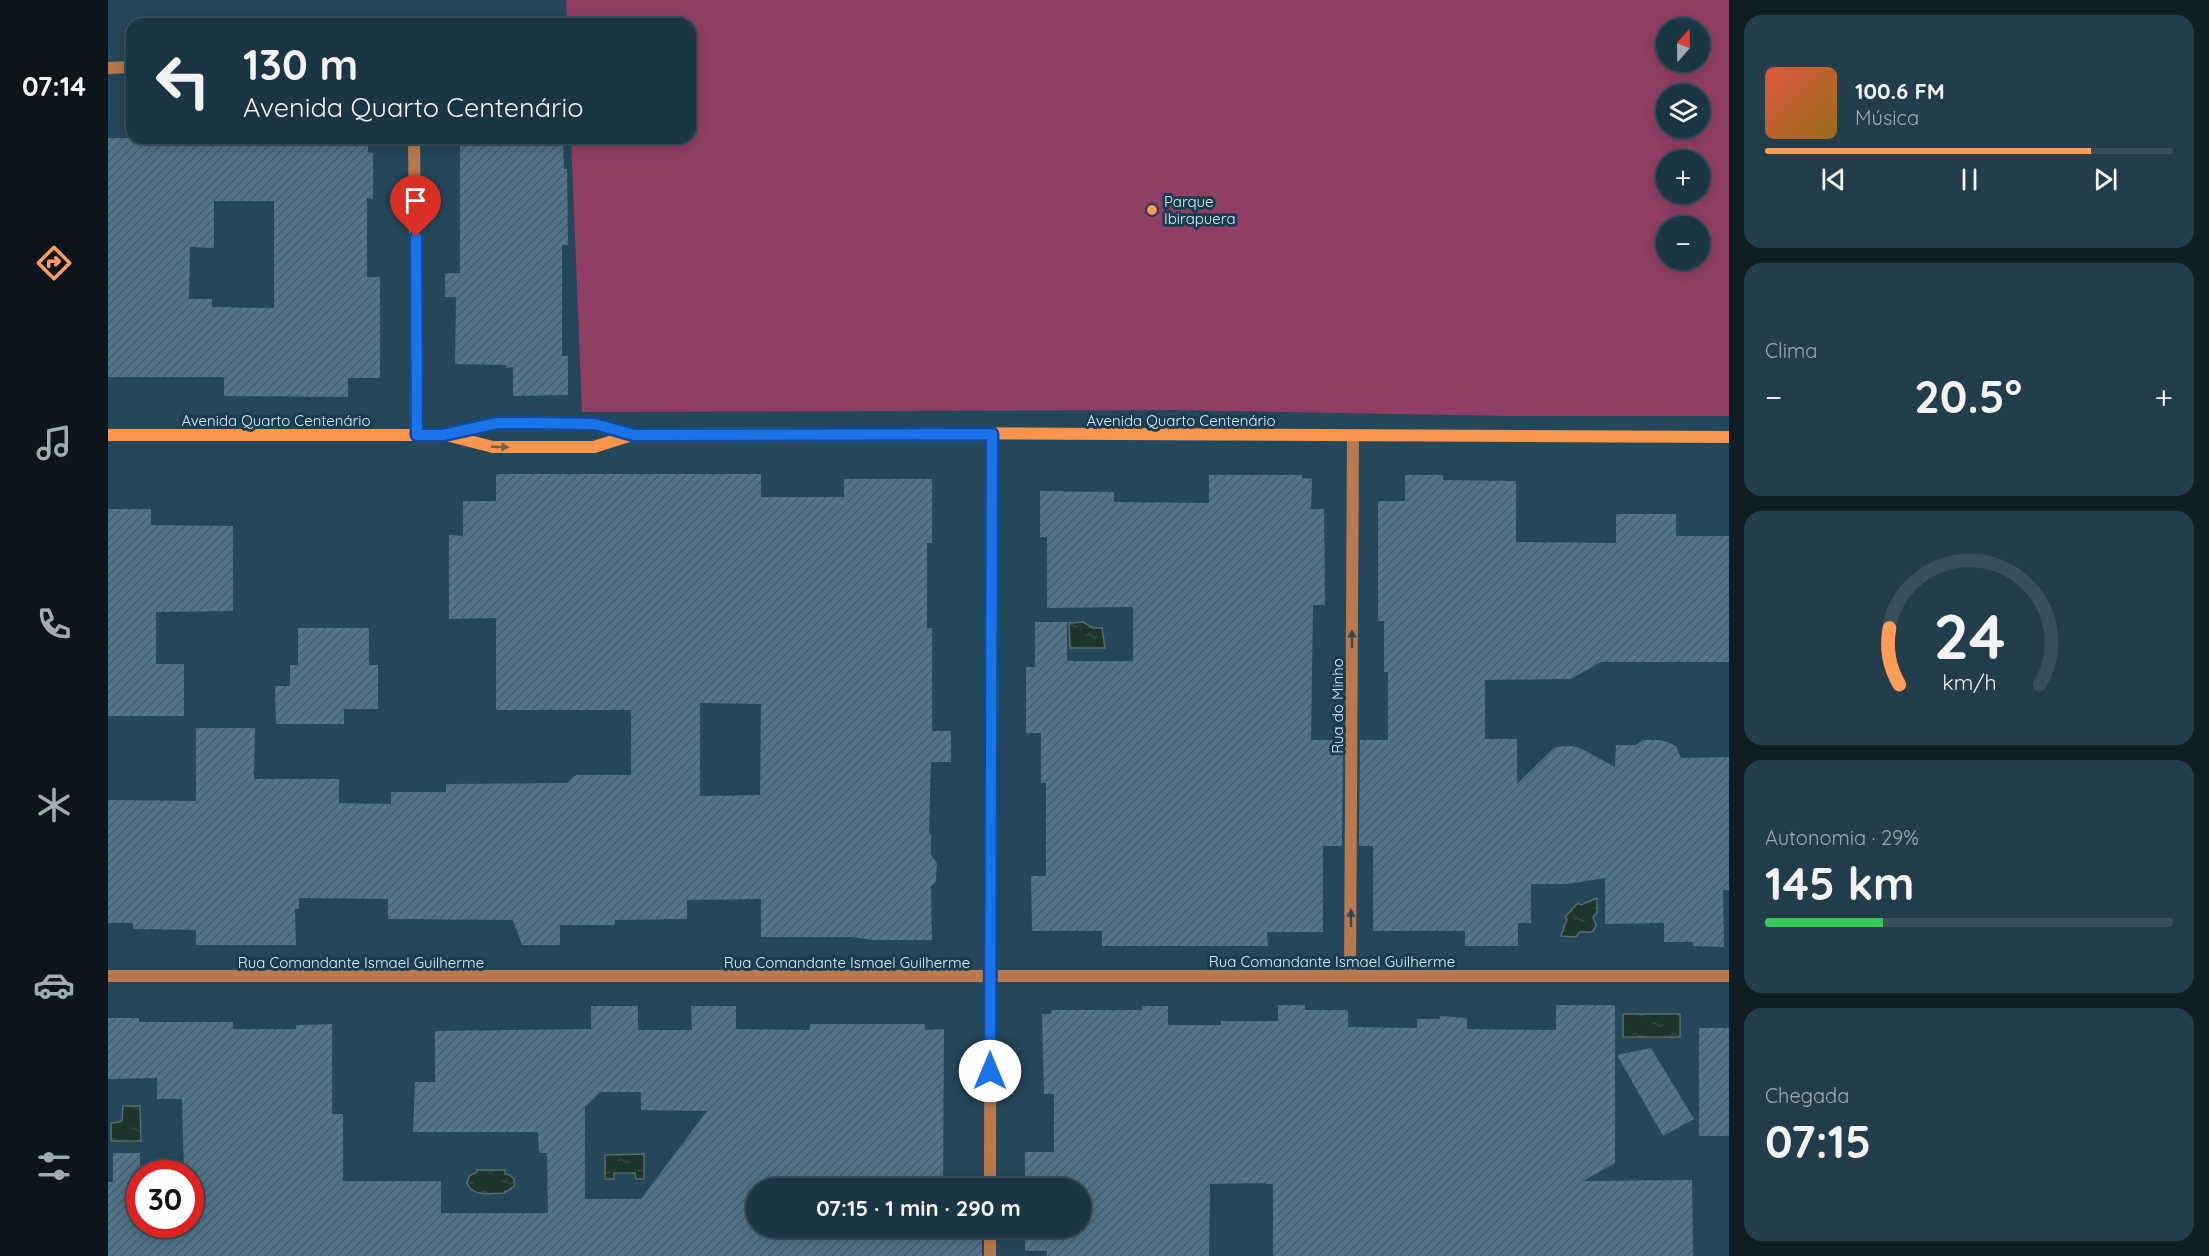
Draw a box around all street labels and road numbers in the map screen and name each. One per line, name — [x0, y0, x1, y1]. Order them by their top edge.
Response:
street label: Avenida Quarto Centenário — [181, 411, 371, 430]
street label: Avenida Quarto Centenário — [1086, 411, 1276, 430]
street label: Rua do Minho — [1328, 658, 1347, 754]
street label: Rua Comandante Ismael Guilherme — [1209, 952, 1455, 971]
street label: Rua Comandante Ismael Guilherme — [238, 953, 484, 972]
street label: Rua Comandante Ismael Guilherme — [724, 953, 970, 972]

